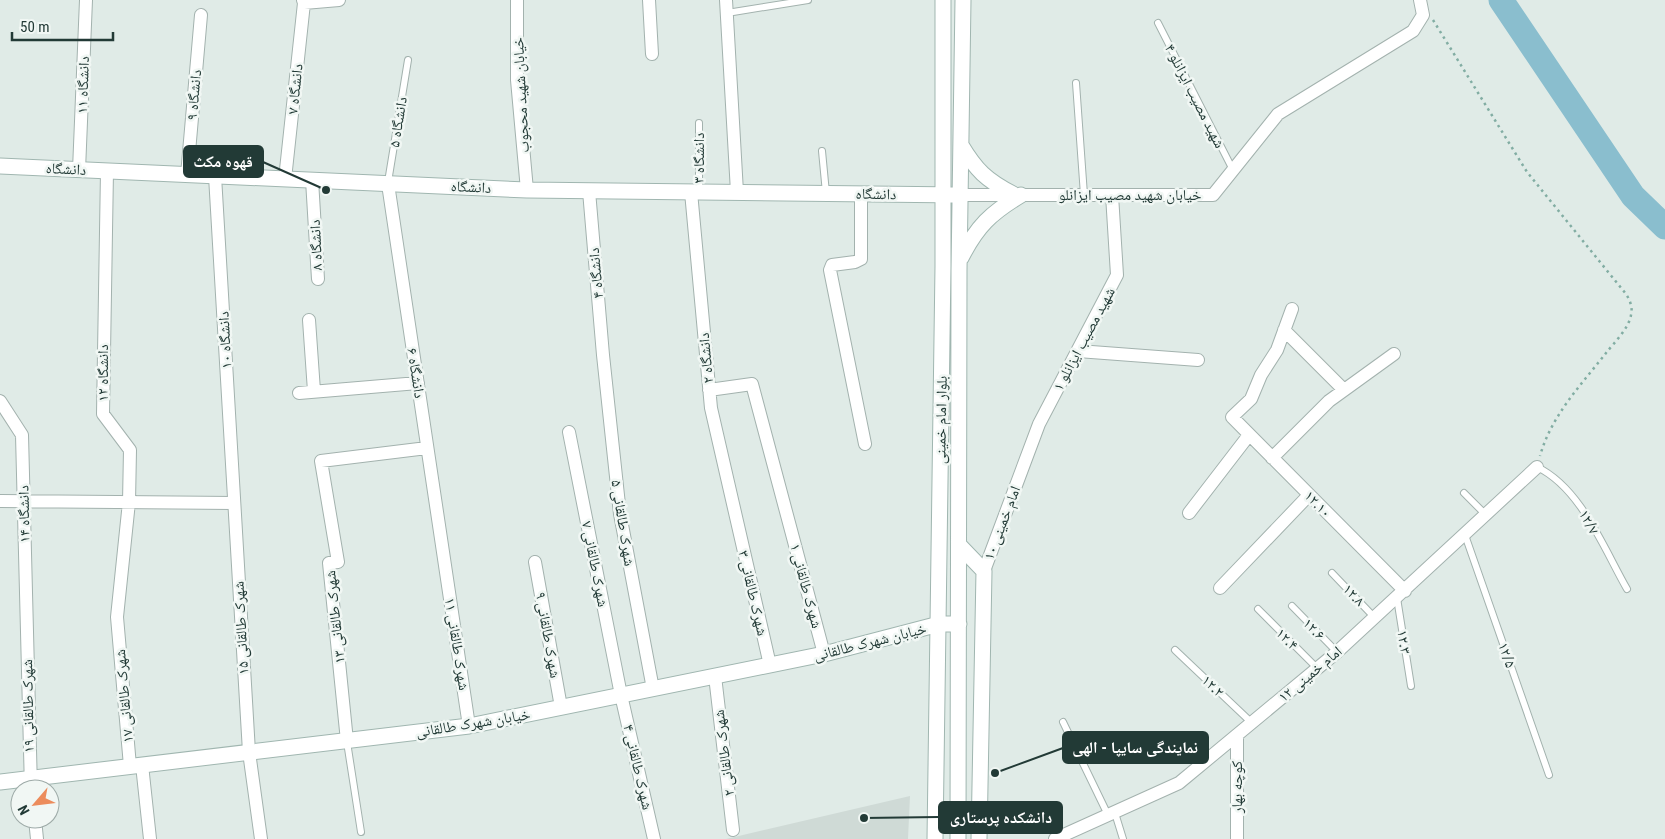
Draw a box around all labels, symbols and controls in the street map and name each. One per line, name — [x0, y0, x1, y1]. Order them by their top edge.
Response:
scale bar — [12, 10, 114, 42]
text: 50 m — [20, 18, 50, 36]
street label: خیابان شهید محجوب — [509, 36, 534, 153]
street label: شهید مصیب ایزانلو ۴ — [1161, 41, 1229, 151]
street label: دانشگاه ۱۱ — [73, 56, 93, 114]
street label: دانشگاه ۷ — [283, 63, 307, 115]
street label: دانشگاه ۹ — [183, 69, 205, 121]
street label: دانشگاه ۵ — [385, 95, 411, 149]
street label: دانشگاه ۳ — [690, 133, 708, 183]
callout: قهوه مکث — [184, 146, 263, 177]
text: قهوه مکث — [193, 152, 253, 171]
street label: دانشگاه — [45, 159, 87, 179]
street label: دانشگاه — [450, 177, 492, 197]
street label: دانشگاه — [856, 185, 896, 203]
street label: خیابان شهید مصیب ایزانلو — [1058, 186, 1202, 205]
street label: دانشگاه ۸ — [306, 219, 326, 271]
street label: دانشگاه ۴ — [585, 247, 607, 299]
street label: شهید مصیب ایزانلو ۱ — [1049, 284, 1119, 394]
street label: دانشگاه ۱۰ — [215, 311, 235, 369]
street label: دانشگاه ۲ — [695, 332, 717, 384]
street label: دانشگاه ۱۲ — [94, 344, 112, 402]
street label: دانشگاه ۶ — [403, 346, 429, 400]
street label: بلوار امام خمینی — [931, 376, 952, 464]
street label: شهرک طالقانی ۵ — [606, 479, 639, 568]
street label: امام خمینی ۱۰ — [980, 483, 1025, 563]
street label: دانشگاه ۱۴ — [14, 485, 34, 543]
street label: ۱۲.۱۰ — [1301, 487, 1335, 521]
street label: ۱۲/۷ — [1575, 506, 1603, 538]
street label: شهرک طالقانی ۷ — [577, 520, 612, 609]
street label: شهرک طالقانی ۱ — [785, 542, 826, 631]
street label: شهرک طالقانی ۳ — [733, 549, 772, 638]
street label: شهرک طالقانی ۱۳ — [321, 569, 350, 665]
street label: ۱۲.۸ — [1339, 580, 1369, 610]
street label: شهرک طالقانی ۱۵ — [230, 581, 253, 675]
street label: شهرک طالقانی ۹ — [531, 591, 564, 680]
street label: شهرک طالقانی ۱۱ — [440, 596, 473, 692]
street label: ۱۲.۶ — [1299, 614, 1329, 644]
street label: خیابان شهرک طالقانی — [812, 619, 929, 666]
street label: ۱۲.۴ — [1272, 624, 1302, 654]
street label: ۱۲.۳ — [1393, 629, 1415, 656]
street label: ۱۲/۵ — [1494, 640, 1520, 670]
street label: امام خمینی ۱۲ — [1274, 642, 1346, 707]
street label: شهرک طالقانی ۱۷ — [111, 648, 138, 743]
street label: شهرک طالقانی ۱۹ — [18, 659, 39, 753]
street label: ۱۲.۲ — [1198, 671, 1228, 701]
street label: خیابان شهرک طالقانی — [414, 705, 532, 742]
street label: شهرک طالقانی ۲ — [710, 708, 739, 797]
street label: شهرک طالقانی ۴ — [618, 723, 657, 812]
callout: نمایندگی سایپا - الهی — [1063, 732, 1208, 763]
text: نمایندگی سایپا - الهی — [1072, 738, 1198, 757]
street label: کوچه بهار — [1228, 761, 1246, 814]
north arrow — [10, 779, 60, 829]
callout: دانشکده پرستاری — [939, 802, 1062, 833]
text: N — [14, 803, 33, 818]
text: دانشکده پرستاری — [950, 808, 1052, 827]

